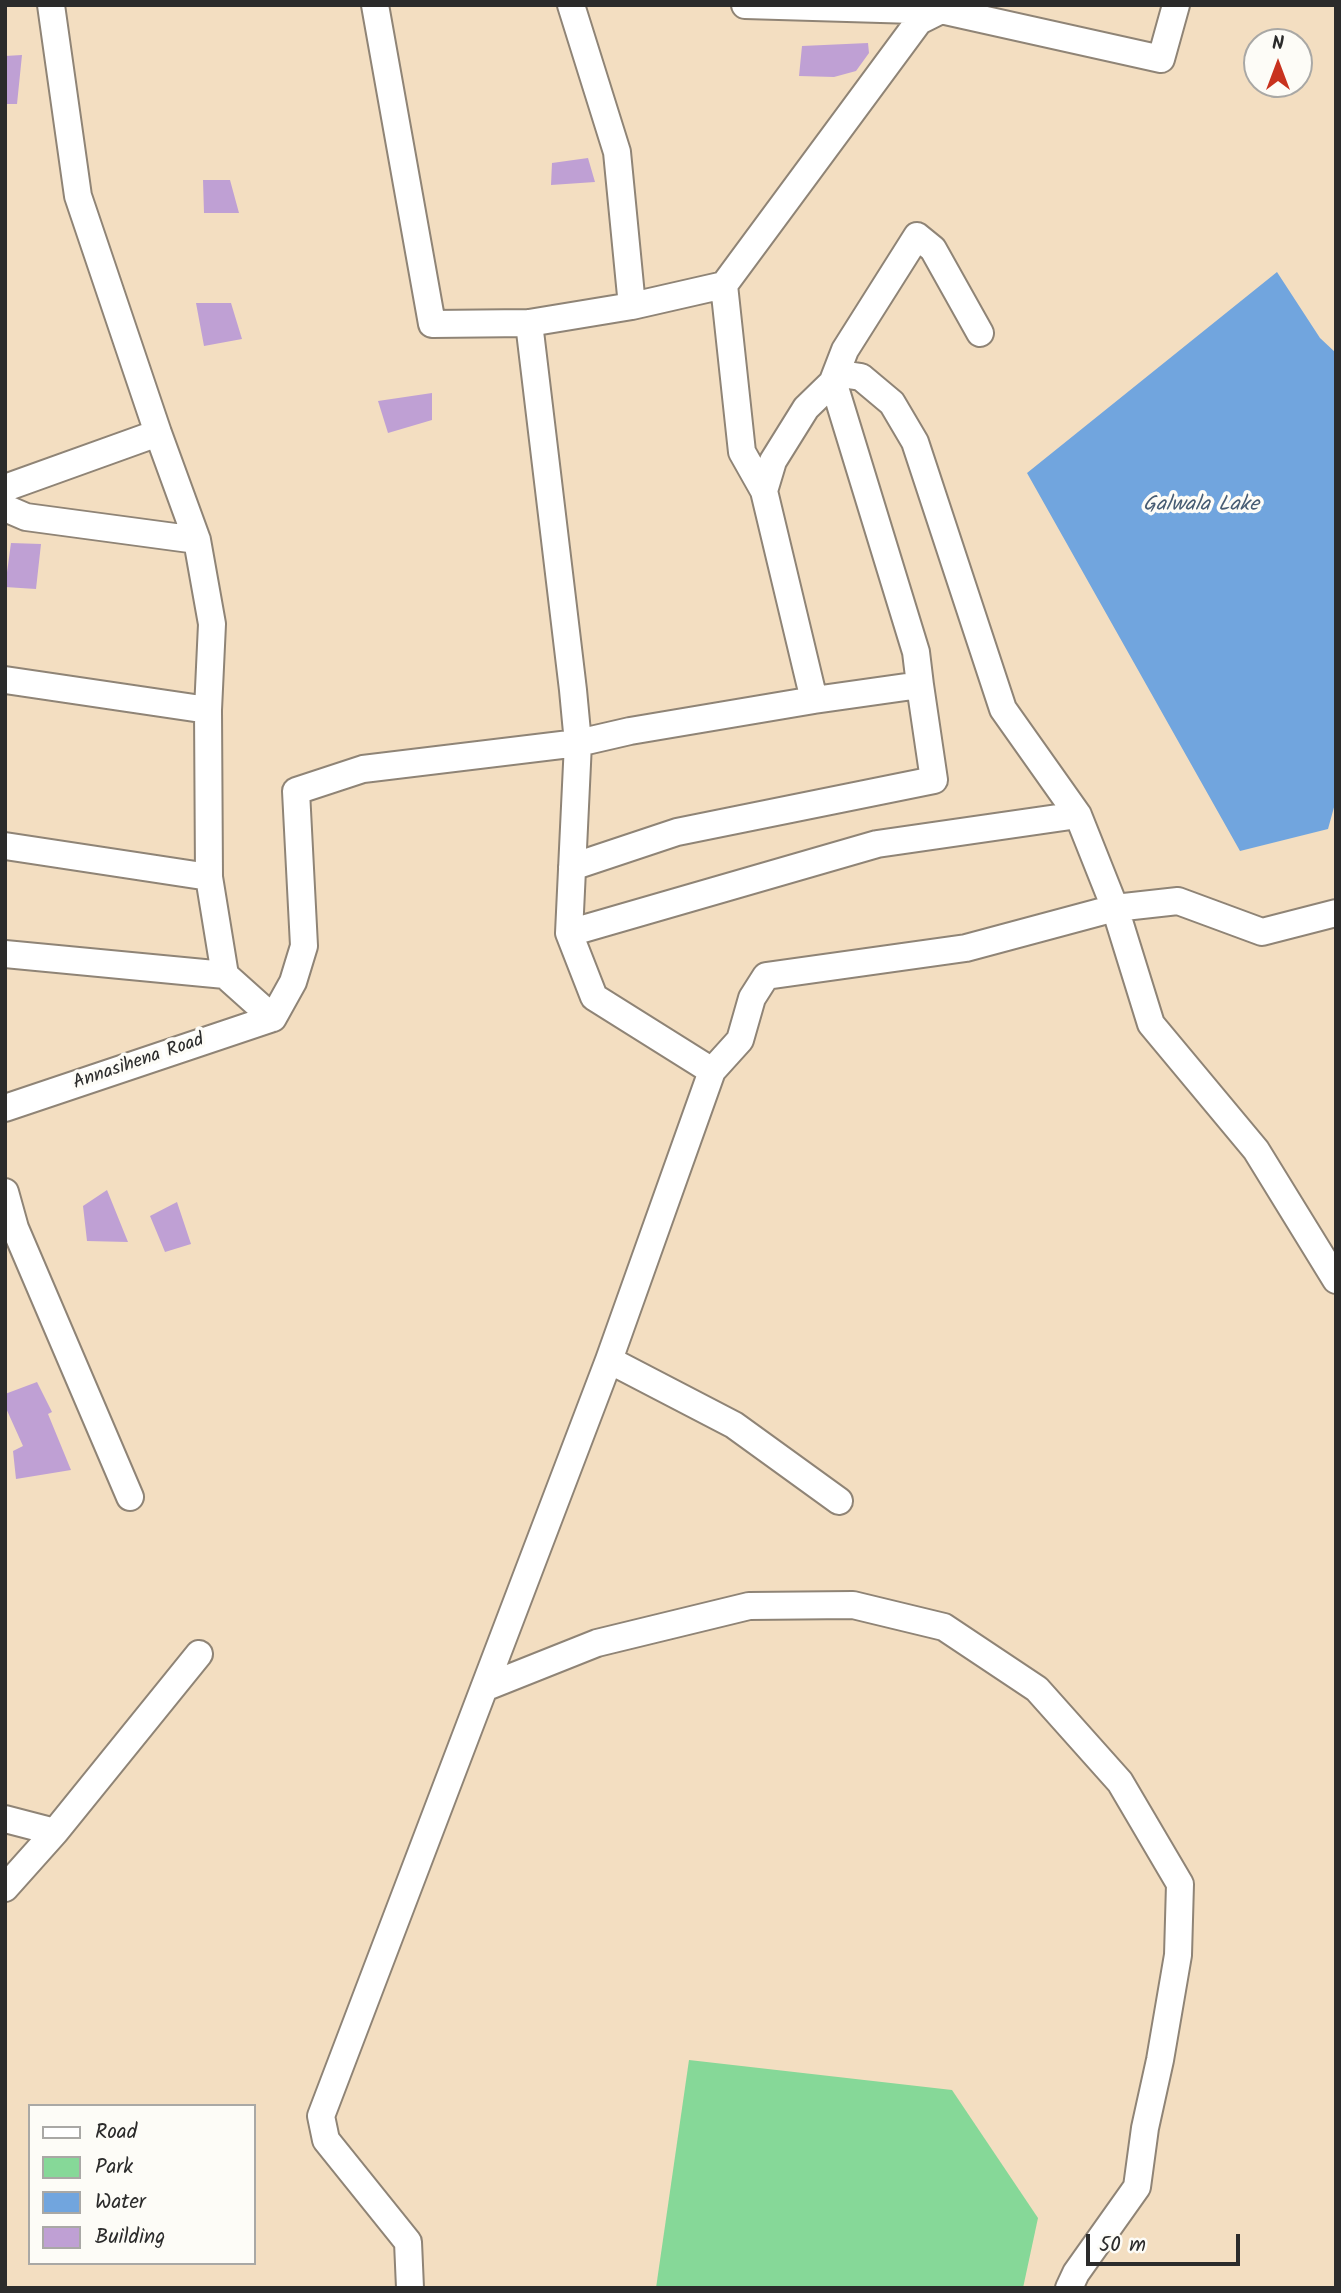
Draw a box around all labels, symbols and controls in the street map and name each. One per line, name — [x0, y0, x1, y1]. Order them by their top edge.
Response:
north arrow — [1243, 28, 1313, 98]
text: N — [1272, 29, 1284, 59]
water label: Galwala Lake — [1143, 493, 1259, 519]
street label: Annasihena Road — [71, 1030, 207, 1096]
legend — [28, 2104, 256, 2265]
text: Road — [95, 2116, 137, 2149]
text: Park — [95, 2151, 133, 2184]
text: Water — [95, 2186, 146, 2219]
scale bar — [1089, 2220, 1243, 2264]
text: Building — [95, 2221, 165, 2254]
text: 50 m — [1099, 2229, 1146, 2262]

